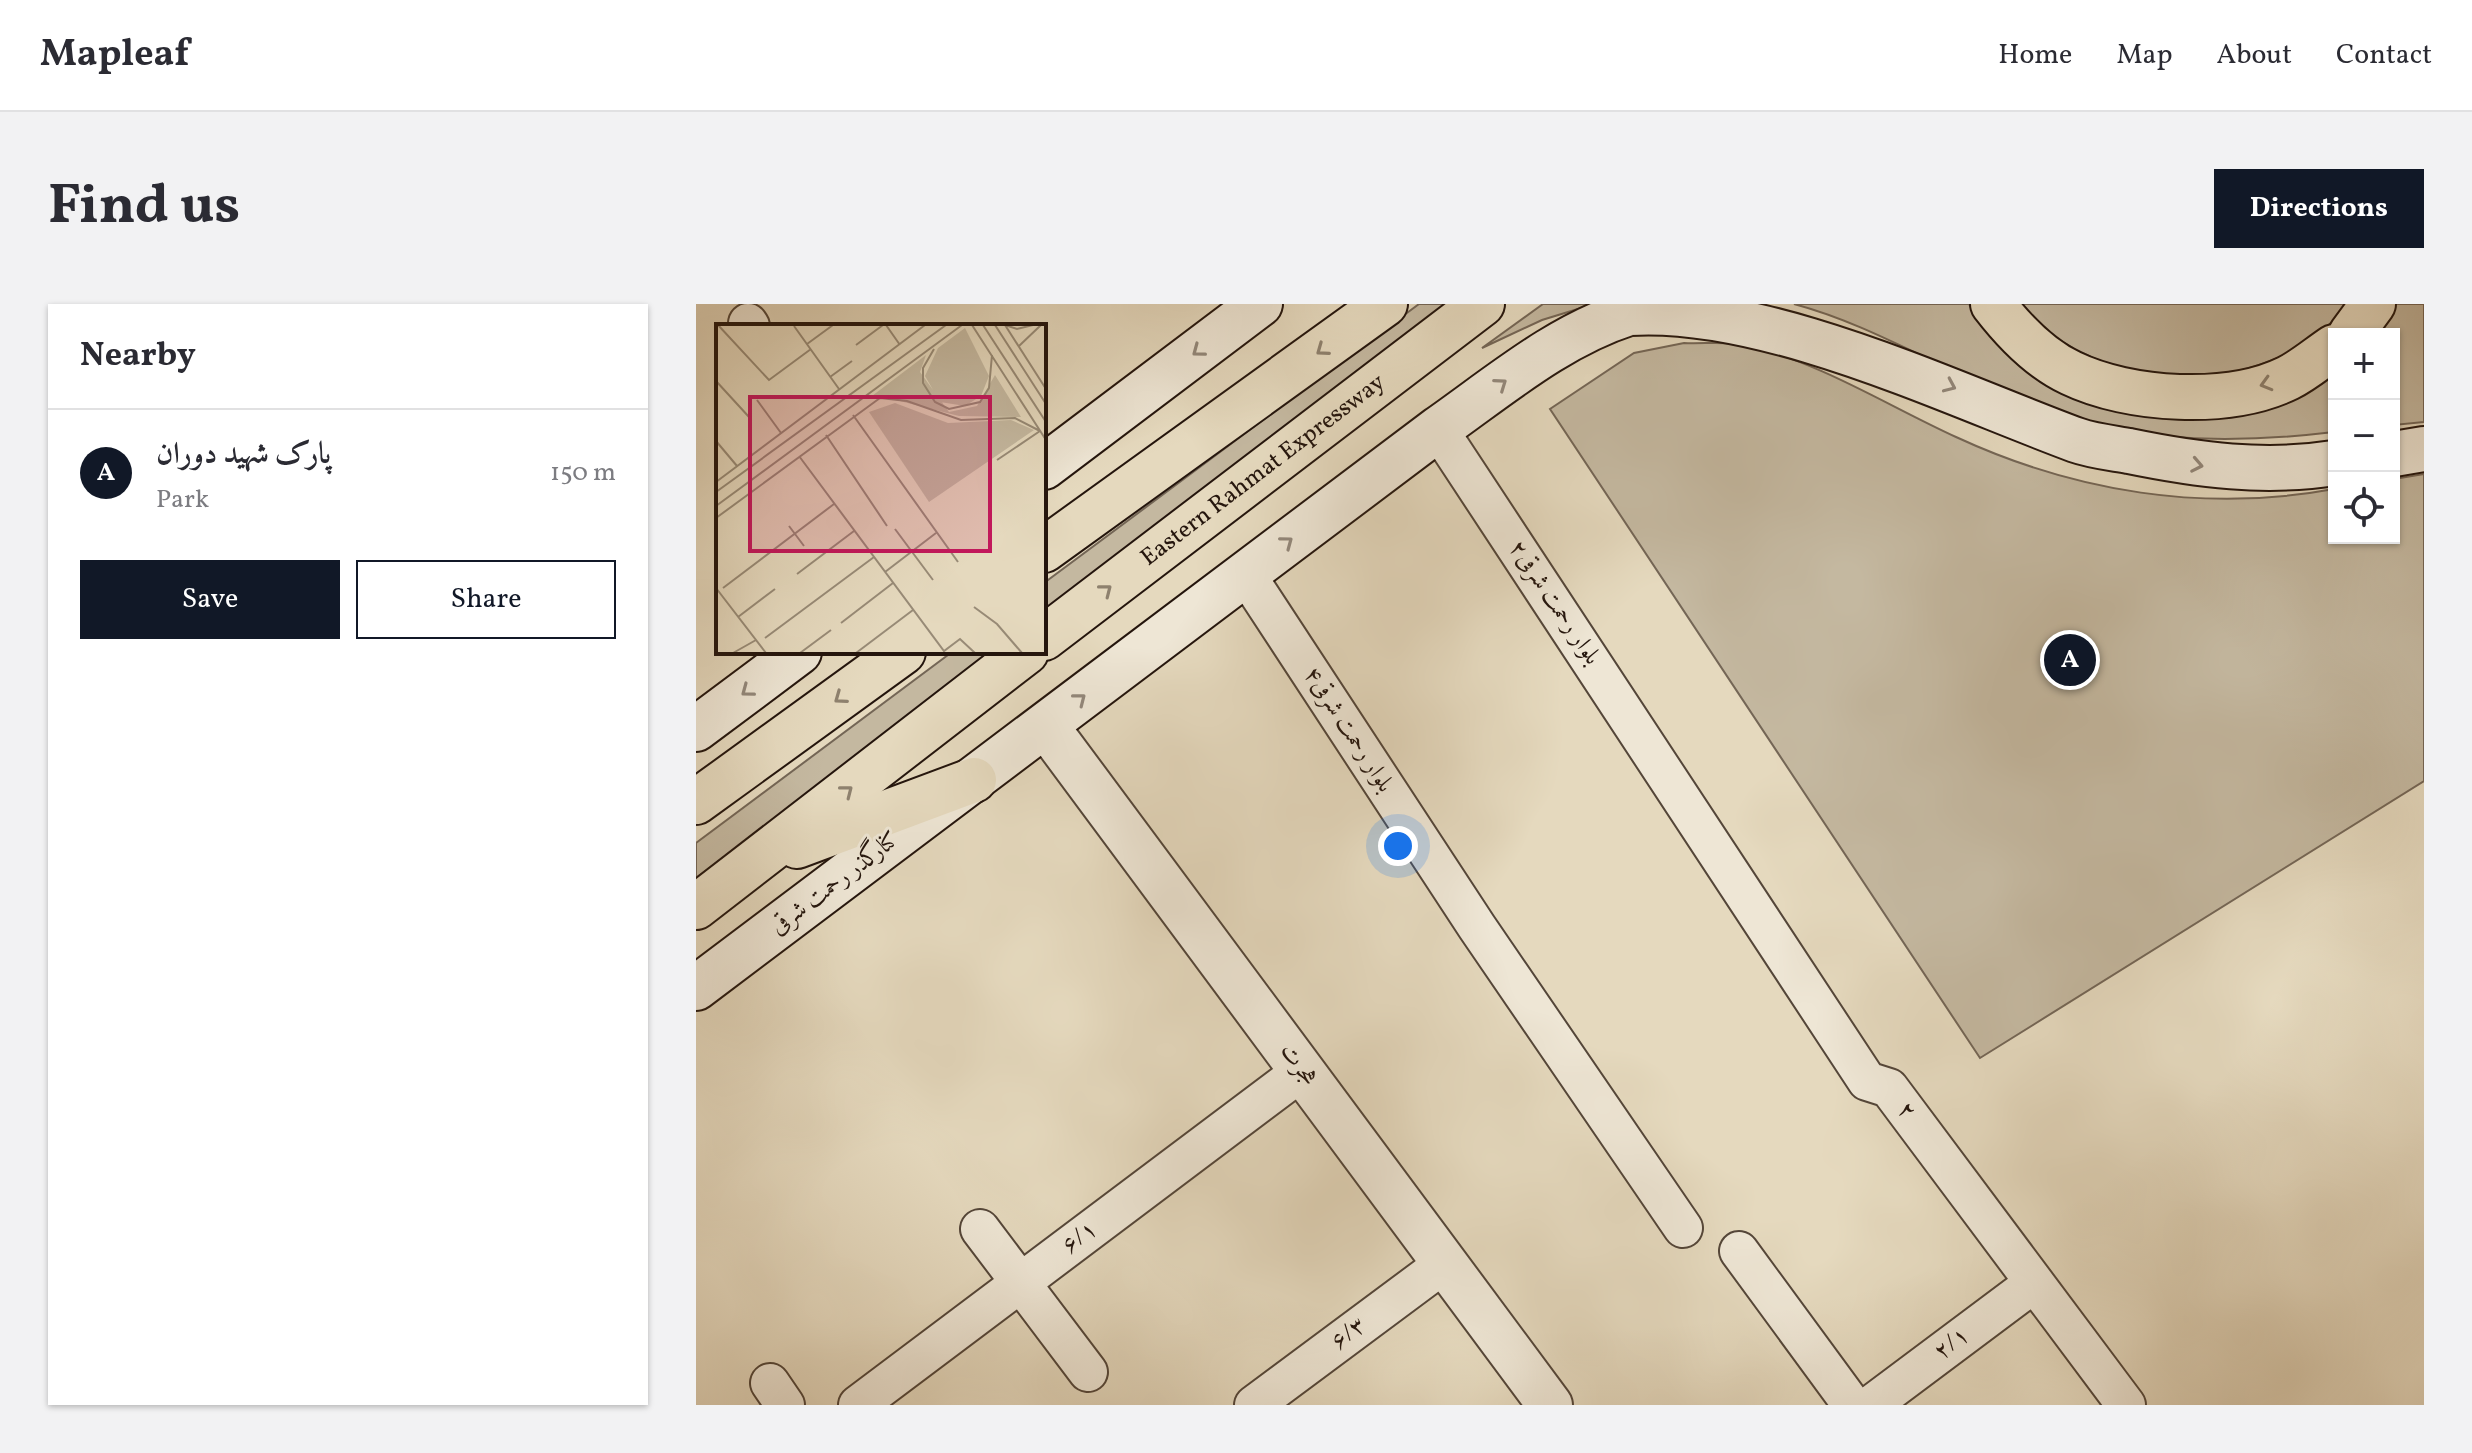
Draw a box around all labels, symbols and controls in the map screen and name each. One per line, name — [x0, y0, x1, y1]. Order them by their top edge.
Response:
text: Mapleaf — [40, 29, 189, 82]
text: Home — [1998, 36, 2072, 75]
text: Map — [2116, 36, 2172, 75]
text: About — [2216, 36, 2292, 75]
text: Contact — [2336, 36, 2432, 75]
text: Find us — [48, 169, 240, 247]
button: Directions — [2214, 169, 2424, 248]
inset map — [716, 324, 1046, 654]
map controls — [2328, 328, 2400, 544]
button: + — [2328, 328, 2400, 400]
text: Nearby — [80, 333, 196, 380]
one-way arrow — [1316, 340, 1330, 354]
one-way arrow — [1192, 341, 1207, 355]
street label: Eastern Rahmat Expressway — [1134, 366, 1393, 575]
one-way arrow — [2260, 375, 2274, 391]
one-way arrow — [1942, 377, 1957, 393]
one-way arrow — [1493, 379, 1507, 394]
button: − — [2328, 400, 2400, 472]
text: پارک شهید دوران — [156, 434, 331, 476]
text: A — [97, 455, 115, 491]
text: 150 m — [550, 455, 616, 491]
one-way arrow — [2190, 456, 2203, 473]
button: locate — [2328, 472, 2400, 544]
text: Park — [156, 482, 209, 518]
street label: بلوار رحمت شرقی۲ — [1500, 534, 1608, 672]
one-way arrow — [1279, 537, 1293, 552]
button: Save — [80, 560, 340, 639]
button: Share — [356, 560, 616, 639]
one-way arrow — [1097, 586, 1112, 600]
pin: A — [2044, 630, 2096, 690]
street label: بلوار رحمت شرقی۴ — [1295, 660, 1401, 800]
one-way arrow — [741, 681, 756, 695]
one-way arrow — [834, 688, 849, 702]
one-way arrow — [1071, 695, 1086, 709]
one-way arrow — [838, 787, 853, 801]
street label: کنارگذر رحمت شرقی — [762, 823, 907, 944]
your location — [1378, 826, 1418, 866]
street label: هجرت — [1271, 1036, 1325, 1094]
street label: ۲ — [1888, 1095, 1924, 1127]
street label: ۶/۱ — [1055, 1213, 1105, 1263]
street label: ۶/۳ — [1324, 1309, 1374, 1359]
street label: ۲/۱ — [1927, 1319, 1977, 1369]

